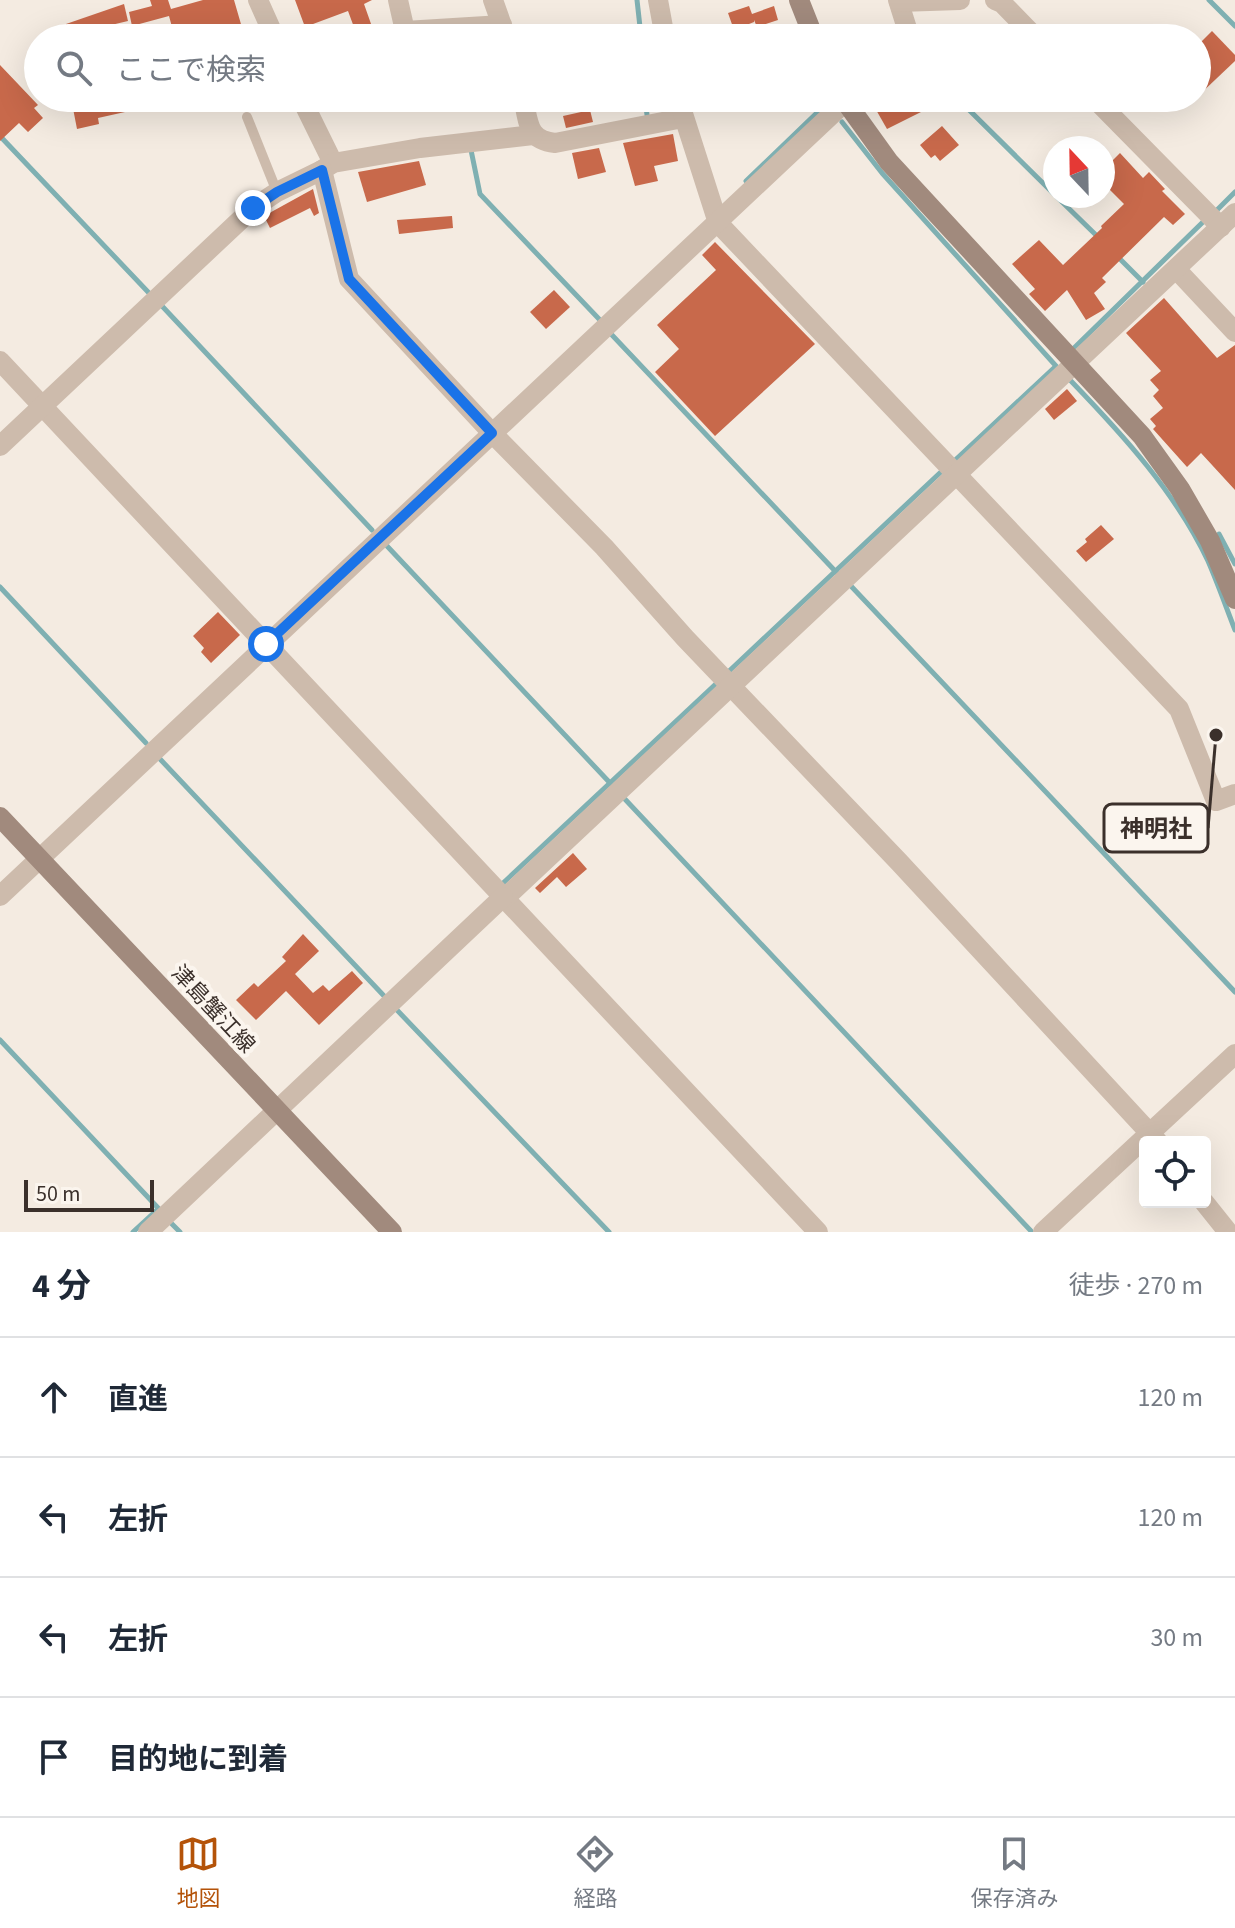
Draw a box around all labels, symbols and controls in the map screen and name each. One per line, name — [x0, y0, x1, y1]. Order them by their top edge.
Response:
search box — [24, 24, 1211, 112]
icon: search — [52, 46, 96, 90]
text: ここで検索 — [116, 49, 266, 92]
north arrow — [1043, 136, 1115, 208]
route end — [235, 190, 271, 226]
route start — [248, 626, 284, 662]
callout: 神明社 — [1104, 804, 1208, 852]
text: 神明社 — [1120, 812, 1192, 847]
street label: 津島蟹江線 — [164, 958, 262, 1060]
map controls — [1139, 1136, 1211, 1208]
button: locate — [1139, 1136, 1211, 1208]
scale bar — [24, 1176, 154, 1212]
text: 50 m — [36, 1178, 81, 1210]
text: 4 分 — [32, 1262, 91, 1311]
text: 徒歩 · 270 m — [1069, 1267, 1203, 1304]
icon: ahead — [32, 1375, 76, 1419]
text: 直進 — [108, 1378, 168, 1421]
text: 120 m — [1137, 1379, 1203, 1416]
icon: left — [32, 1495, 76, 1539]
text: 左折 — [108, 1498, 168, 1541]
text: 120 m — [1137, 1499, 1203, 1536]
icon: left — [32, 1615, 76, 1659]
text: 左折 — [108, 1618, 168, 1661]
text: 30 m — [1150, 1619, 1203, 1656]
icon: arrive — [32, 1735, 76, 1779]
text: 目的地に到着 — [108, 1738, 288, 1781]
tab: 地図 — [176, 1832, 221, 1915]
tab: 経路 — [573, 1832, 618, 1915]
tab: 保存済み — [970, 1832, 1059, 1915]

